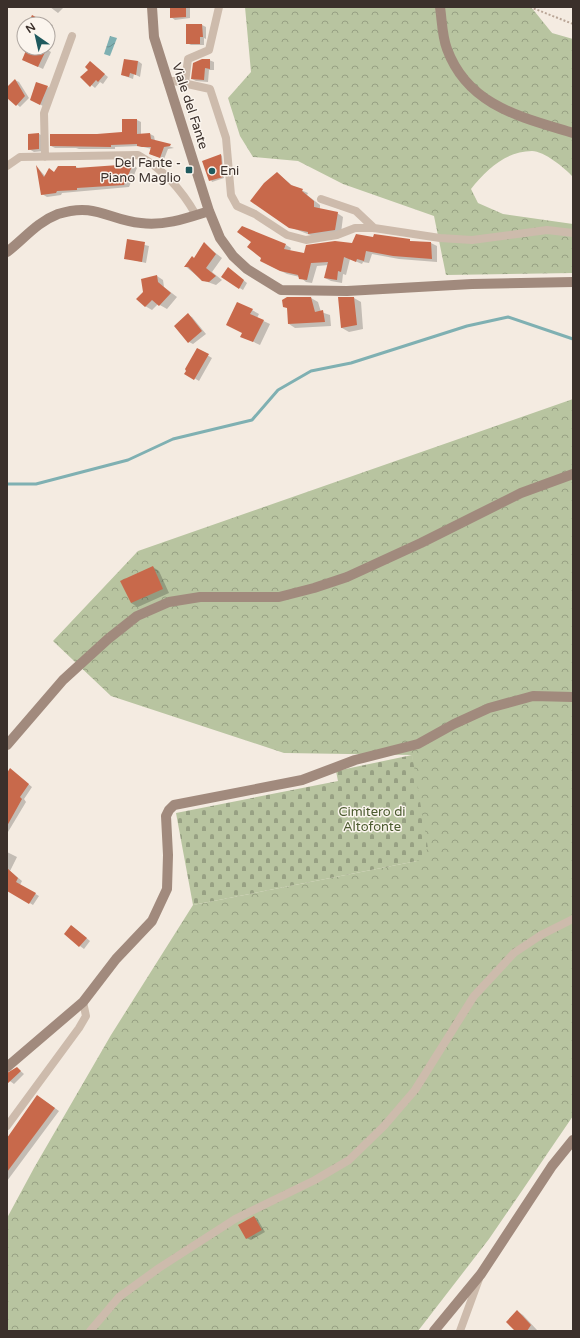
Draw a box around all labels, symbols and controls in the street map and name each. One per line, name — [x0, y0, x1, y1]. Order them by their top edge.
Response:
north arrow — [16, 16, 56, 56]
text: N — [23, 20, 38, 36]
street label: Viale del Fante — [169, 61, 211, 151]
place label: Del Fante - Piano Maglio — [100, 155, 181, 186]
place label: Eni — [220, 163, 239, 179]
marker: Del Fante - Piano Maglio — [184, 165, 194, 175]
marker: Eni — [207, 166, 217, 176]
park label: Cimitero di Altofonte — [338, 804, 406, 835]

